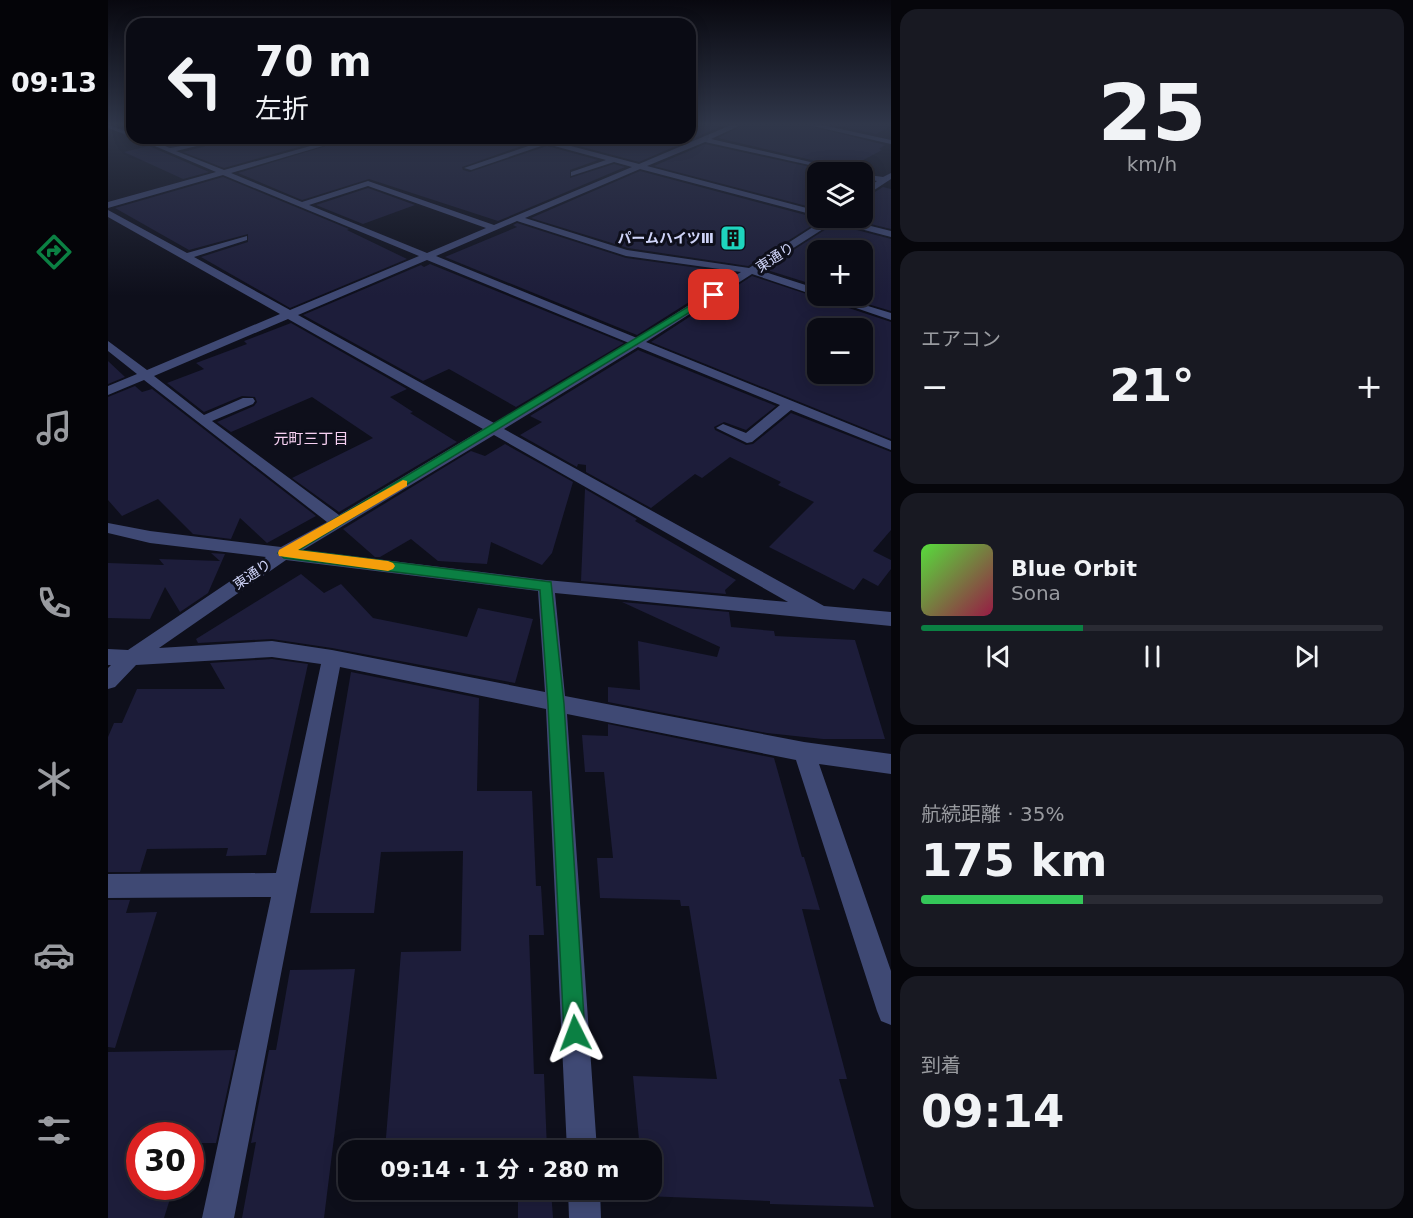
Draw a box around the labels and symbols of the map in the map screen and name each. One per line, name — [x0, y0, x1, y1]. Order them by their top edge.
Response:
building icon: パームハイツⅢ — [718, 223, 748, 253]
place label: パームハイツⅢ — [617, 230, 714, 246]
street label: 東通り — [753, 239, 797, 275]
pin — [688, 269, 739, 320]
district label: 元町三丁目 — [273, 430, 349, 448]
street label: 東通り — [230, 556, 274, 592]
position arrow — [543, 1001, 607, 1065]
speed limit sign: 30 — [126, 1122, 204, 1200]

